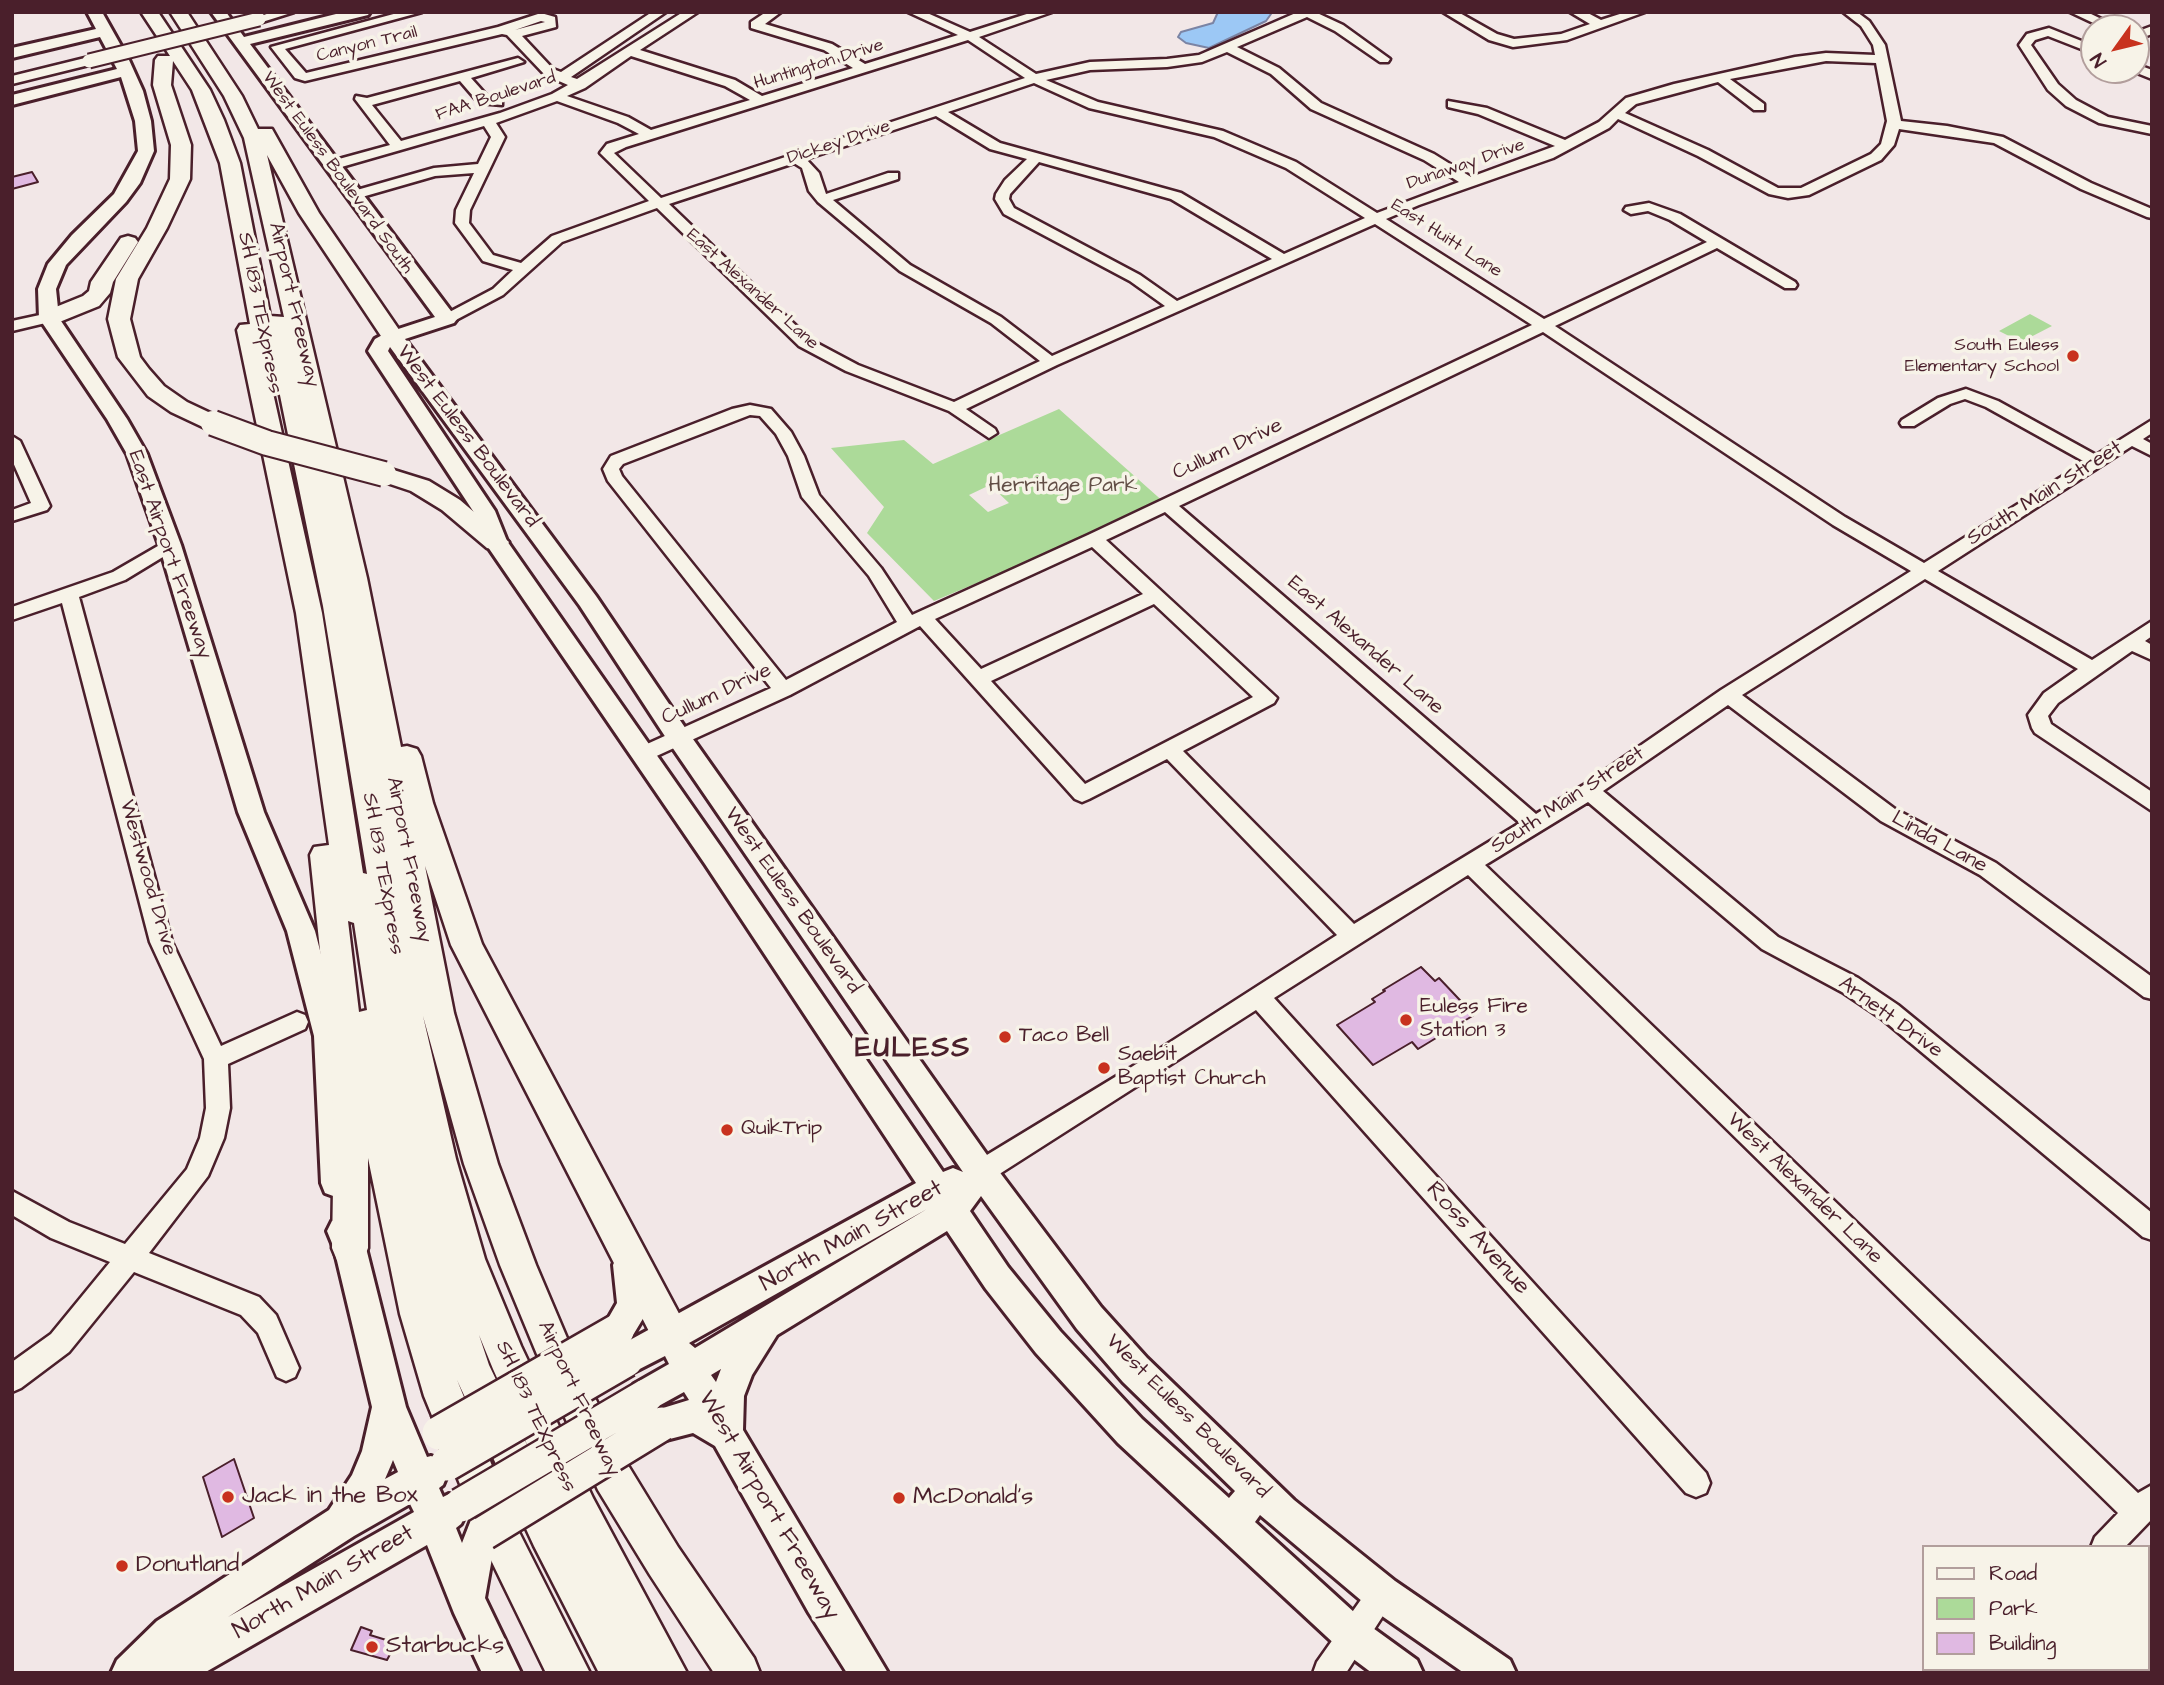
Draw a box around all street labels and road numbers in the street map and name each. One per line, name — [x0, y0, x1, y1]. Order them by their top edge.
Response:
street label: Canyon Trail — [314, 22, 420, 68]
street label: Huntington Drive — [752, 35, 886, 95]
street label: FAA Boulevard — [433, 67, 559, 127]
street label: West Euless Boulevard South — [256, 68, 418, 278]
street label: Dickey Drive — [785, 116, 893, 170]
street label: Dunaway Drive — [1404, 135, 1528, 195]
street label: East Huitt Lane — [1386, 195, 1506, 283]
street label: Airport Freeway — [262, 220, 324, 390]
street label: East Alexander Lane — [681, 225, 823, 355]
street label: SH 183 TEXpress — [231, 230, 287, 396]
street label: West Euless Boulevard — [390, 341, 544, 533]
street label: Cullum Drive — [1169, 414, 1287, 486]
street label: South Main Street — [1963, 436, 2127, 552]
street label: East Airport Freeway — [121, 447, 217, 663]
street label: East Alexander Lane — [1282, 571, 1448, 721]
street label: Cullum Drive — [658, 659, 776, 731]
street label: South Main Street — [1486, 742, 1650, 860]
street label: Airport Freeway — [380, 775, 436, 945]
street label: SH 183 TEXpress — [355, 791, 409, 957]
street label: Westwood Drive — [113, 797, 181, 959]
street label: West Euless Boulevard — [718, 803, 866, 999]
street label: Linda Lane — [1887, 806, 1991, 880]
street label: Arnett Drive — [1833, 972, 1947, 1064]
street label: West Alexander Lane — [1721, 1108, 1887, 1270]
street label: North Main Street — [756, 1175, 948, 1299]
street label: Ross Avenue — [1419, 1176, 1535, 1302]
street label: Airport Freeway — [531, 1317, 625, 1481]
street label: West Euless Boulevard — [1100, 1330, 1274, 1504]
street label: SH 183 TEXpress — [489, 1337, 581, 1497]
street label: West Airport Freeway — [691, 1387, 845, 1625]
street label: North Main Street — [228, 1519, 420, 1647]

